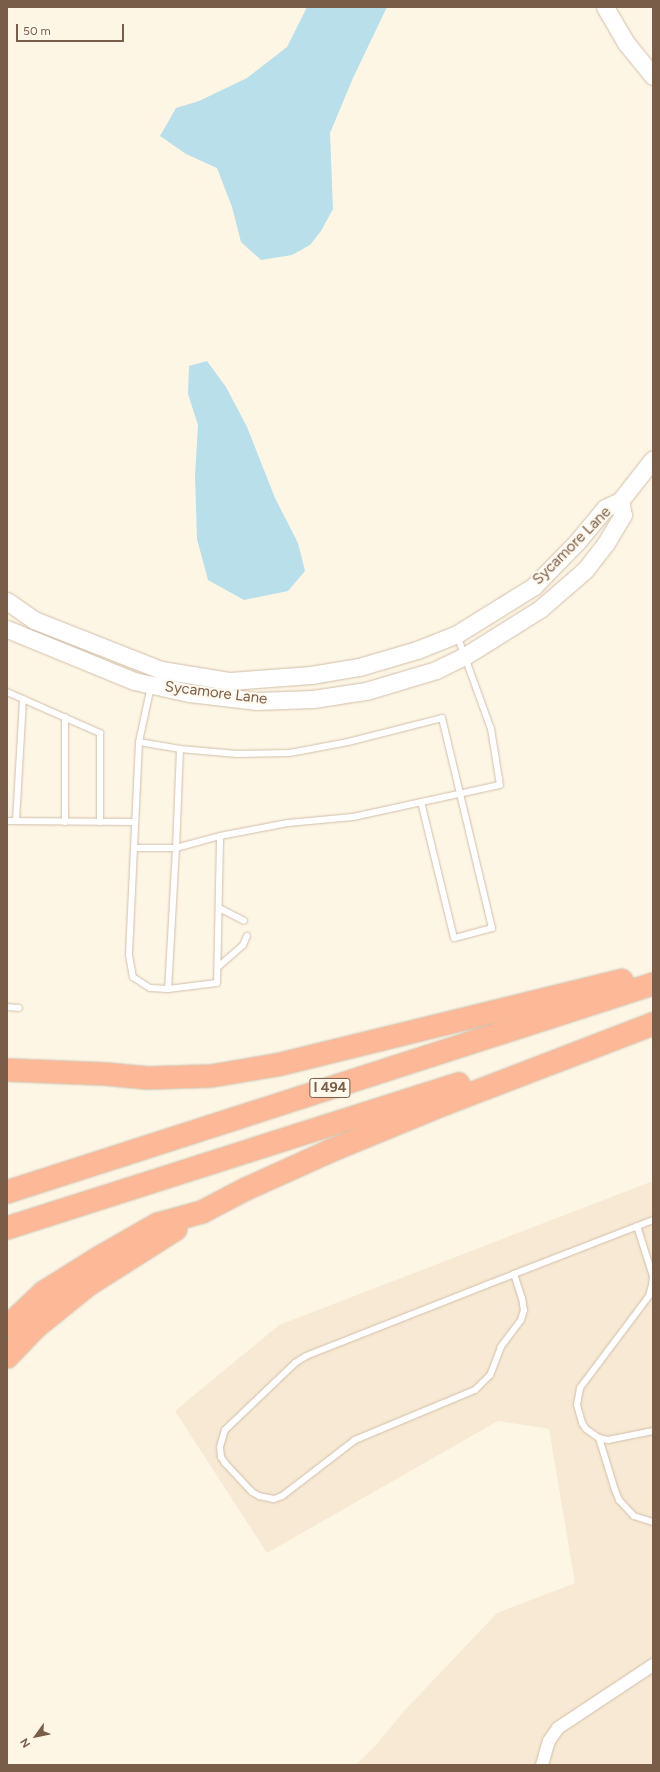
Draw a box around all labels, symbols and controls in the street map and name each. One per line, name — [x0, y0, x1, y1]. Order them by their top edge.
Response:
scale bar — [18, 16, 126, 42]
text: 50 m — [23, 24, 51, 38]
street label: Sycamore Lane — [529, 503, 615, 589]
street label: Sycamore Lane — [164, 678, 268, 708]
road number: I 494 — [309, 1076, 351, 1100]
north arrow — [16, 1716, 56, 1756]
text: N — [18, 1736, 33, 1750]

